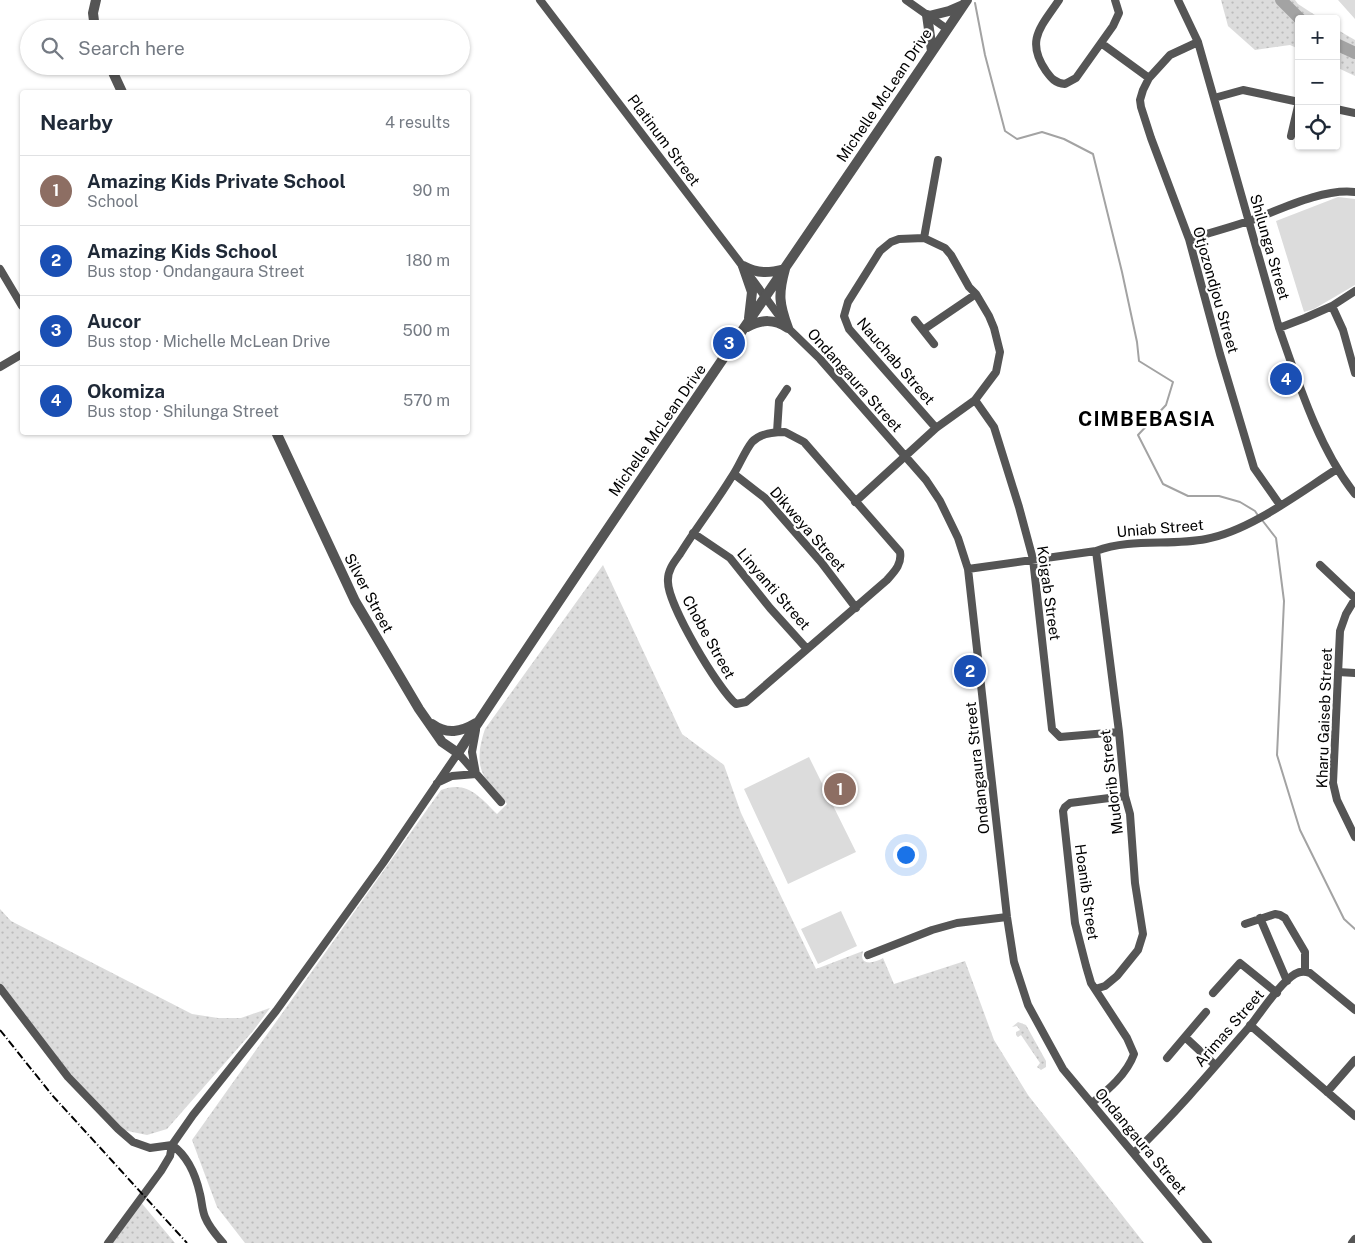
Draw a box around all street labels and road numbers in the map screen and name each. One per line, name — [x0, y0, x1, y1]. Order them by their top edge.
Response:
street label: Michelle McLean Drive — [833, 25, 935, 165]
street label: Platinum Street — [624, 91, 704, 189]
street label: Shilunga Street — [1247, 192, 1293, 302]
street label: Otjozondjou Street — [1190, 225, 1242, 355]
street label: Nauchab Street — [854, 314, 938, 408]
street label: Ondangaura Street — [804, 325, 906, 435]
street label: Michelle McLean Drive — [605, 361, 709, 499]
street label: Dikweya Street — [767, 483, 849, 575]
street label: Uniab Street — [1116, 516, 1204, 540]
street label: Koigab Street — [1034, 544, 1064, 642]
street label: Linyanti Street — [734, 545, 814, 633]
street label: Silver Street — [341, 550, 397, 636]
street label: Chobe Street — [679, 593, 739, 682]
street label: Kharu Gaiseb Street — [1313, 647, 1335, 789]
street label: Ondangaura Street — [962, 701, 992, 835]
street label: Mudorib Street — [1096, 728, 1126, 835]
street label: Hoanib Street — [1072, 843, 1102, 941]
street label: Arimas Street — [1191, 986, 1267, 1070]
street label: Ondangaura Street — [1092, 1085, 1190, 1198]

